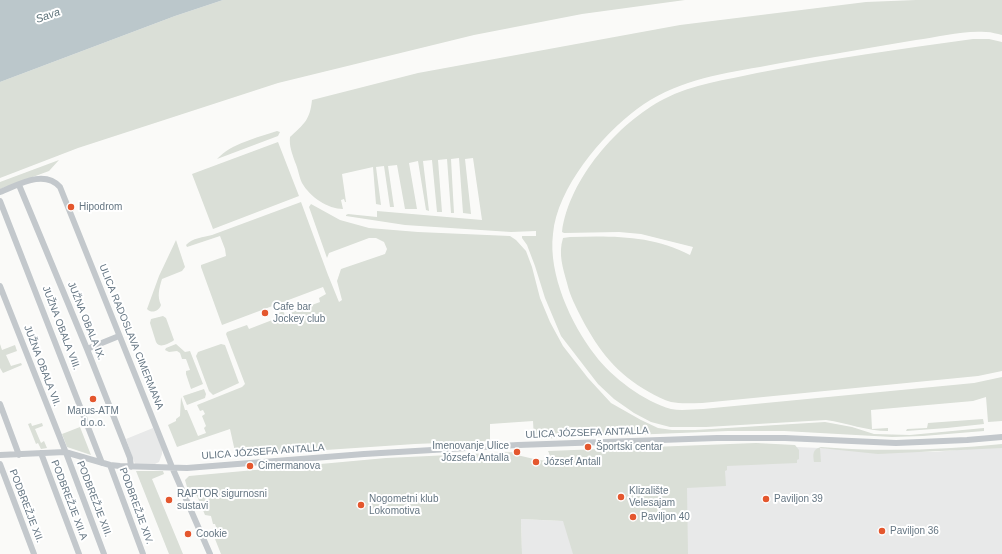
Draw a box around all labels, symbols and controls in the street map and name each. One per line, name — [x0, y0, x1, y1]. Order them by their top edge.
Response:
water label: Sava — [34, 6, 62, 26]
place label: Hipodrom — [79, 201, 122, 213]
marker: Hipodrom — [66, 202, 76, 212]
street label: ULICA RADOSLAVA CIMERMANA — [96, 263, 166, 411]
street label: JUŽNA OBALA IX. — [65, 280, 107, 362]
street label: JUŽNA OBALA VIII. — [39, 284, 83, 372]
place label: Cafe bar Jockey club — [273, 301, 325, 324]
marker: Cafe bar Jockey club — [260, 308, 270, 318]
street label: JUŽNA OBALA VII. — [21, 324, 63, 408]
marker: Marus-ATM d.o.o. — [88, 394, 98, 404]
place label: Marus-ATM d.o.o. — [67, 405, 119, 428]
street label: ULICA JÓZSEFA ANTALLA — [525, 425, 649, 441]
place label: Imenovanje Ulice Józsefa Antalla — [432, 440, 509, 464]
place label: Športski centar — [596, 441, 663, 453]
street label: ULICA JÓZSEFA ANTALLA — [201, 442, 325, 462]
marker: Športski centar — [583, 442, 593, 452]
marker: Imenovanje Ulice Józsefa Antalla — [512, 447, 522, 457]
place label: József Antall — [544, 456, 601, 468]
marker: József Antall — [531, 457, 541, 467]
street label: PODBREŽJE XII.A — [48, 458, 90, 542]
street label: PODBREŽJE XIII. — [74, 459, 114, 539]
place label: Cimermanova — [258, 460, 320, 472]
marker: Cimermanova — [245, 461, 255, 471]
street label: PODBREŽJE XIV. — [117, 466, 155, 546]
street label: PODBREŽJE XII. — [6, 468, 46, 544]
place label: Klizalište Velesajam — [629, 485, 675, 508]
place label: RAPTOR sigurnosni sustavi — [177, 488, 267, 512]
marker: Klizalište Velesajam — [616, 492, 626, 502]
place label: Nogometni klub Lokomotiva — [369, 493, 438, 516]
place label: Paviljon 39 — [774, 493, 823, 505]
marker: Paviljon 39 — [761, 494, 771, 504]
marker: RAPTOR sigurnosni sustavi — [164, 495, 174, 505]
marker: Nogometni klub Lokomotiva — [356, 500, 366, 510]
place label: Paviljon 40 — [641, 511, 690, 523]
marker: Paviljon 40 — [628, 512, 638, 522]
place label: Paviljon 36 — [890, 525, 939, 537]
marker: Paviljon 36 — [877, 526, 887, 536]
place label: Cookie — [196, 528, 227, 540]
marker: Cookie — [183, 529, 193, 539]

